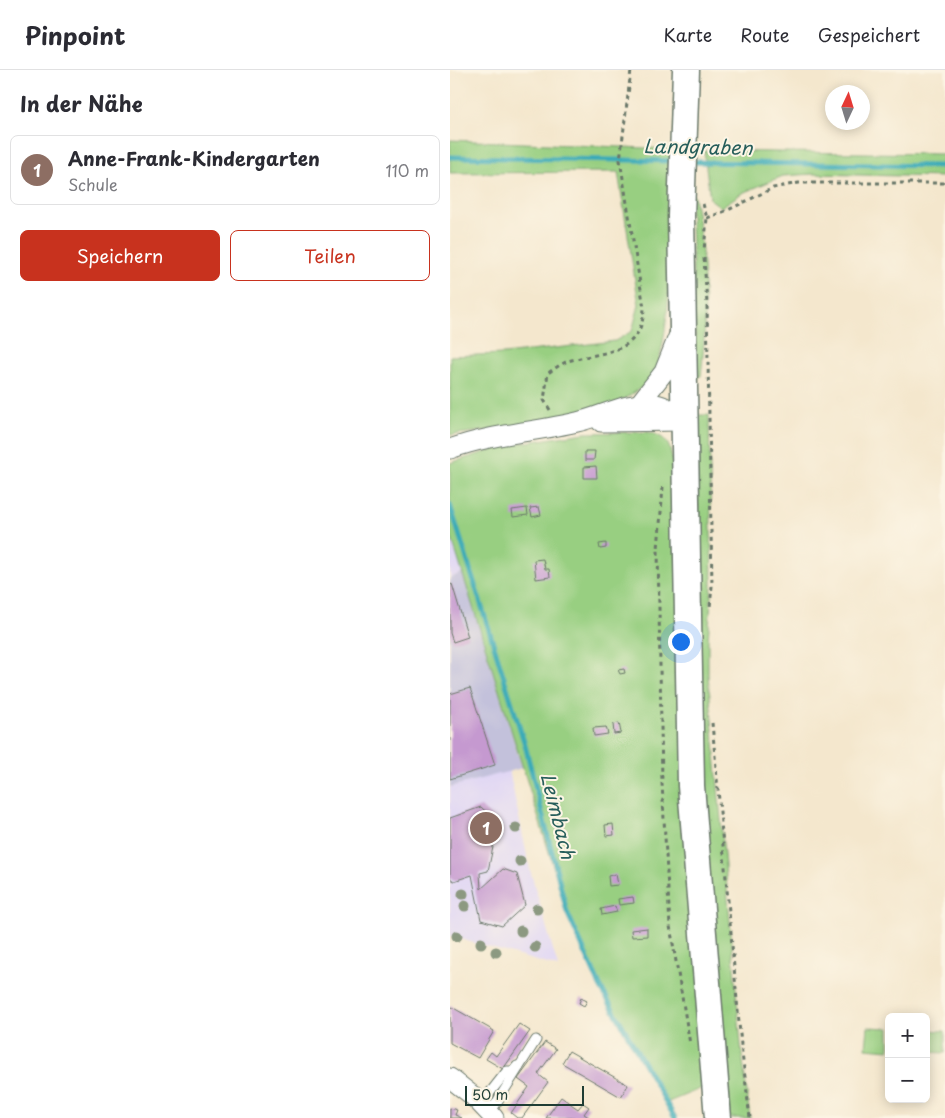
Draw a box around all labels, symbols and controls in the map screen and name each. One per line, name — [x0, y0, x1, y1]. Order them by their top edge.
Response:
text: Pinpoint — [25, 17, 126, 53]
text: Karte — [664, 21, 712, 48]
text: Route — [740, 21, 790, 48]
text: Gespeichert — [818, 21, 920, 48]
north arrow — [825, 85, 870, 130]
text: In der Nähe — [20, 87, 142, 119]
water label: Landgraben — [643, 131, 754, 161]
text: Anne-Frank-Kindergarten — [68, 144, 320, 172]
text: 1 — [33, 158, 41, 182]
text: 110 m — [386, 158, 429, 182]
text: Schule — [68, 172, 118, 196]
button: Speichern — [20, 230, 220, 281]
button: Teilen — [230, 230, 430, 281]
your location — [668, 629, 694, 655]
water label: Leimbach — [535, 770, 583, 863]
pin: 1 — [470, 809, 502, 847]
map controls — [885, 1013, 930, 1103]
button: + — [885, 1013, 930, 1058]
button: − — [885, 1058, 930, 1103]
scale bar — [465, 1083, 584, 1106]
text: 50 m — [472, 1084, 508, 1105]

